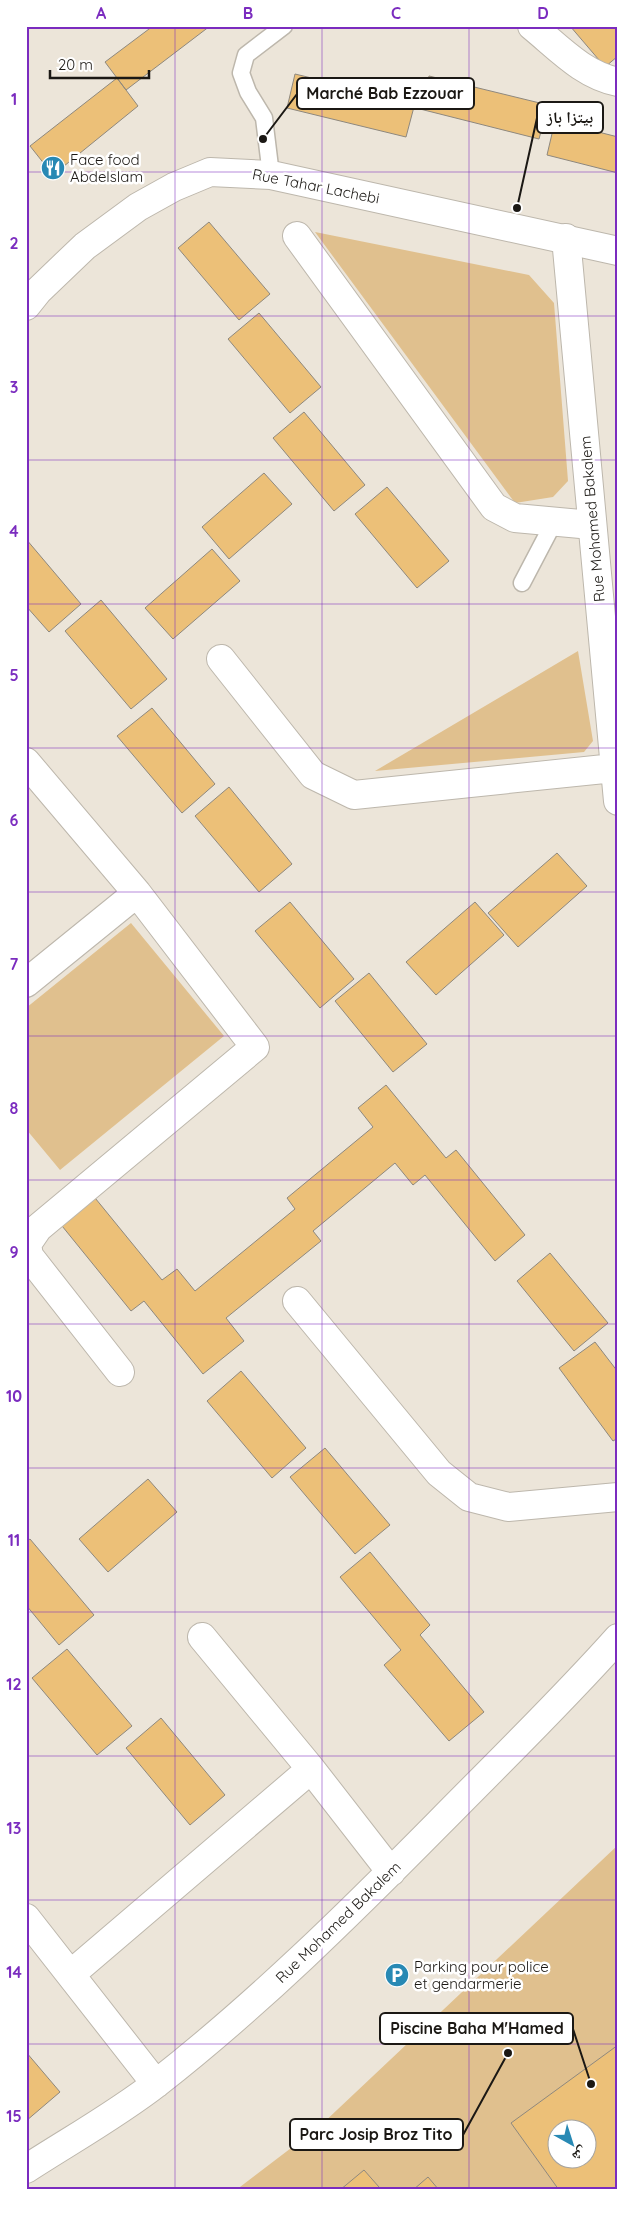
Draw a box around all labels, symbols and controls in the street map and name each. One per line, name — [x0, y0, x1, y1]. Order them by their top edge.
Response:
text: A — [96, 3, 107, 23]
text: B — [243, 3, 253, 23]
text: C — [391, 3, 401, 23]
text: D — [537, 3, 549, 23]
scale bar — [50, 48, 149, 80]
text: 20 m — [58, 55, 93, 74]
callout: Marché Bab Ezzouar — [297, 78, 474, 109]
text: Marché Bab Ezzouar — [306, 83, 464, 103]
text: 1 — [11, 89, 17, 109]
callout: بيتزا باز — [537, 102, 603, 133]
text: بيتزا باز — [546, 107, 593, 127]
place label: Face food Abdelslam — [70, 150, 143, 186]
restaurant icon: Face food Abdelslam — [40, 155, 66, 181]
street label: Rue Tahar Lachebi — [251, 164, 381, 208]
text: 2 — [9, 233, 19, 253]
text: 3 — [10, 377, 18, 397]
street label: Rue Mohamed Bakalem — [575, 435, 609, 603]
text: 4 — [9, 521, 19, 541]
text: 5 — [9, 665, 19, 685]
text: 6 — [10, 810, 19, 830]
text: 7 — [10, 954, 19, 974]
text: 8 — [10, 1098, 19, 1118]
text: 9 — [9, 1242, 19, 1262]
text: 10 — [6, 1386, 22, 1406]
text: 11 — [8, 1530, 20, 1550]
text: 12 — [6, 1674, 22, 1694]
text: 13 — [7, 1818, 21, 1838]
street label: Rue Mohamed Bakalem — [271, 1857, 405, 1987]
place label: Parking pour police et gendarmerie — [414, 1957, 549, 1993]
text: 14 — [6, 1962, 22, 1982]
parking icon: Parking pour police et gendarmerie — [384, 1962, 410, 1988]
callout: Piscine Baha M'Hamed — [380, 2013, 573, 2044]
text: Piscine Baha M'Hamed — [390, 2018, 564, 2038]
text: 15 — [6, 2106, 22, 2126]
north arrow — [546, 2118, 596, 2168]
callout: Parc Josip Broz Tito — [290, 2119, 463, 2150]
text: Parc Josip Broz Tito — [299, 2124, 453, 2144]
text: ش — [569, 2142, 592, 2166]

